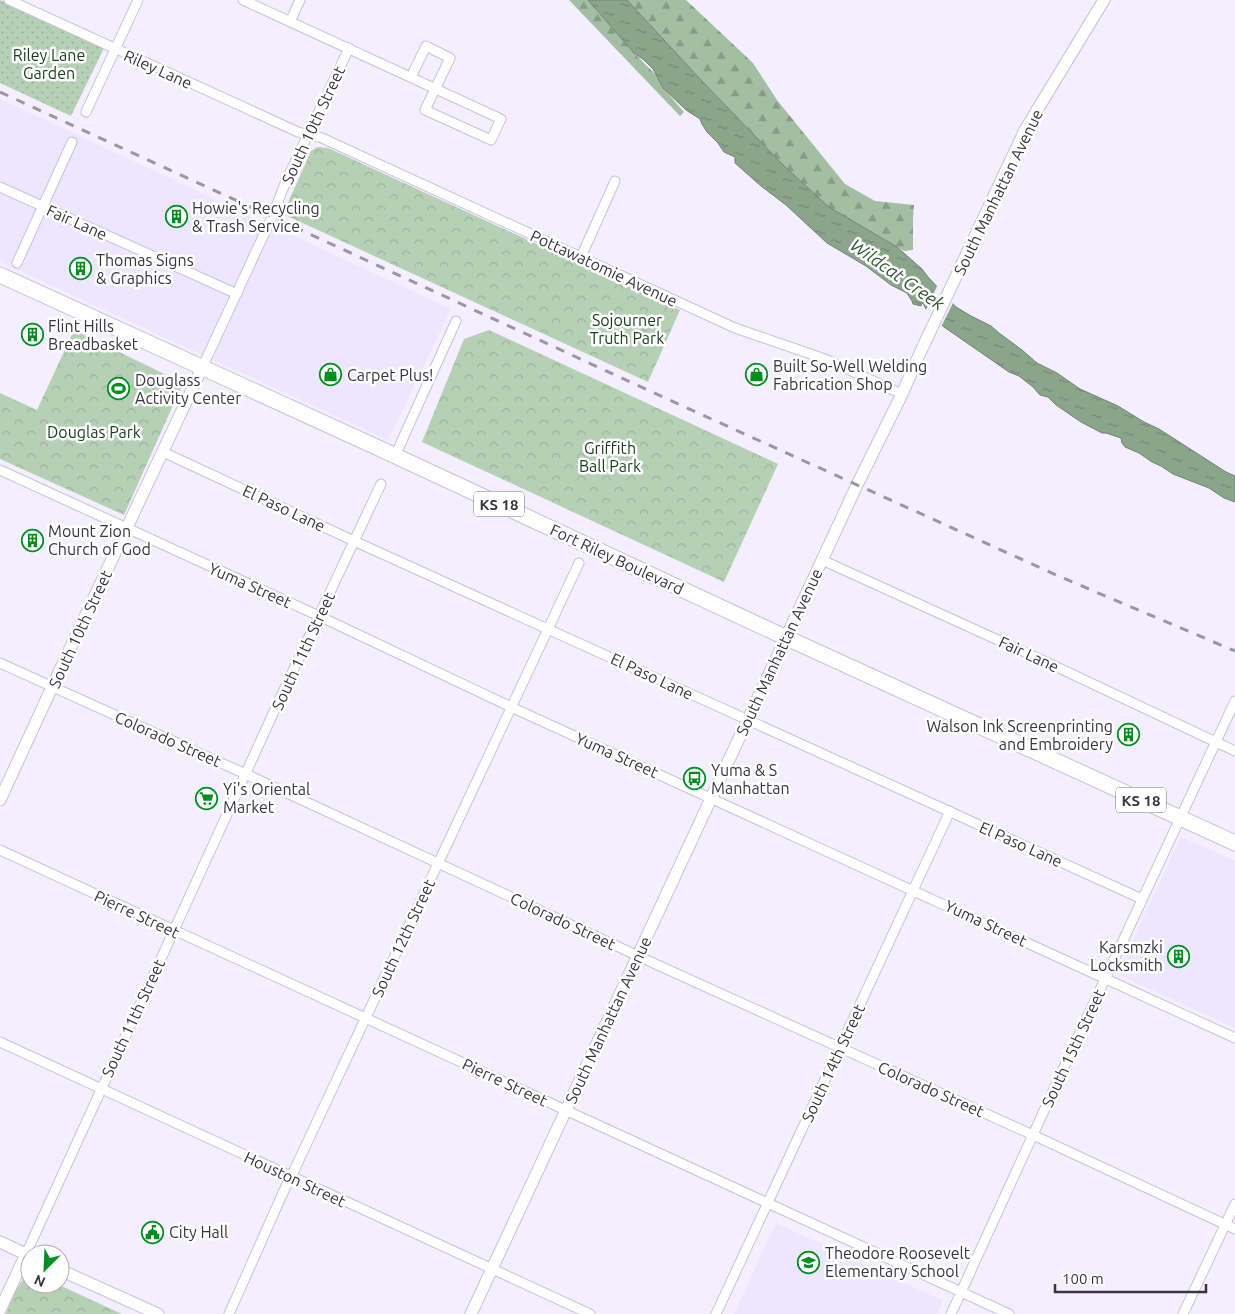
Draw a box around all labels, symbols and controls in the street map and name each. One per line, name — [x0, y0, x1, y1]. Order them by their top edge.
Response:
park label: Riley Lane Garden — [13, 46, 85, 82]
street label: Riley Lane — [121, 46, 195, 92]
street label: South 10th Street — [278, 63, 348, 187]
street label: South Manhattan Avenue — [950, 106, 1046, 278]
place label: Howie's Recycling & Trash Service — [192, 199, 320, 235]
street label: Fair Lane — [44, 201, 110, 243]
building icon: Howie's Recycling & Trash Service — [164, 205, 188, 229]
street label: Pottawatomie Avenue — [528, 226, 680, 310]
water label: Wildcat Creek — [847, 234, 949, 314]
place label: Thomas Signs & Graphics — [96, 251, 194, 287]
building icon: Thomas Signs & Graphics — [68, 257, 92, 281]
park label: Sojourner Truth Park — [590, 311, 664, 347]
place label: Flint Hills Breadbasket — [48, 317, 139, 353]
building icon: Flint Hills Breadbasket — [20, 323, 44, 347]
place label: Built So-Well Welding Fabrication Shop — [773, 357, 927, 393]
shop icon: Carpet Plus! — [319, 363, 343, 387]
shop icon: Built So-Well Welding Fabrication Shop — [745, 363, 769, 387]
place label: Carpet Plus! — [347, 366, 434, 384]
place label: Douglass Activity Center — [135, 371, 241, 407]
sports icon: Douglass Activity Center — [107, 377, 131, 401]
park label: Douglas Park — [47, 423, 141, 441]
park label: Griffith Ball Park — [579, 439, 641, 475]
street label: El Paso Lane — [240, 481, 328, 535]
road number: KS 18 — [474, 492, 524, 516]
street label: Fort Riley Boulevard — [547, 520, 687, 598]
place label: Mount Zion Church of God — [48, 522, 151, 558]
building icon: Mount Zion Church of God — [20, 528, 44, 552]
street label: Yuma Street — [206, 559, 295, 611]
street label: South Manhattan Avenue — [732, 566, 826, 738]
street label: South 10th Street — [45, 567, 115, 691]
street label: South 11th Street — [268, 589, 338, 713]
street label: Fair Lane — [996, 632, 1062, 676]
street label: El Paso Lane — [608, 649, 696, 703]
street label: Colorado Street — [112, 708, 224, 771]
place label: Walson Ink Screenprinting and Embroidery — [926, 717, 1113, 753]
building icon: Walson Ink Screenprinting and Embroidery — [1117, 723, 1141, 747]
street label: Yuma Street — [573, 729, 662, 781]
place label: Yuma & S Manhattan — [711, 761, 790, 797]
bus stop icon: Yuma & S Manhattan — [683, 767, 707, 791]
place label: Yi's Oriental Market — [223, 780, 310, 816]
supermarket icon: Yi's Oriental Market — [195, 786, 219, 810]
road number: KS 18 — [1116, 788, 1166, 812]
street label: El Paso Lane — [977, 818, 1065, 870]
street label: South 12th Street — [368, 876, 438, 1000]
street label: Pierre Street — [92, 886, 183, 942]
street label: Colorado Street — [508, 889, 619, 954]
street label: Yuma Street — [942, 896, 1030, 950]
street label: South Manhattan Avenue — [561, 934, 655, 1106]
place label: Karsmzki Locksmith — [1090, 938, 1163, 974]
building icon: Karsmzki Locksmith — [1167, 944, 1191, 968]
street label: South 11th Street — [98, 956, 168, 1080]
street label: South 15th Street — [1038, 986, 1108, 1110]
street label: South 14th Street — [798, 1001, 868, 1125]
street label: Pierre Street — [460, 1054, 551, 1110]
street label: Colorado Street — [875, 1058, 987, 1121]
street label: Houston Street — [241, 1148, 349, 1211]
public building icon: City Hall — [141, 1220, 165, 1244]
place label: City Hall — [169, 1223, 228, 1241]
north arrow — [20, 1244, 70, 1294]
place label: Theodore Roosevelt Elementary School — [825, 1244, 971, 1280]
school or university icon: Theodore Roosevelt Elementary School — [797, 1250, 821, 1274]
scale bar — [1055, 1262, 1206, 1294]
text: 100 m — [1062, 1270, 1104, 1287]
text: N — [32, 1271, 48, 1290]

